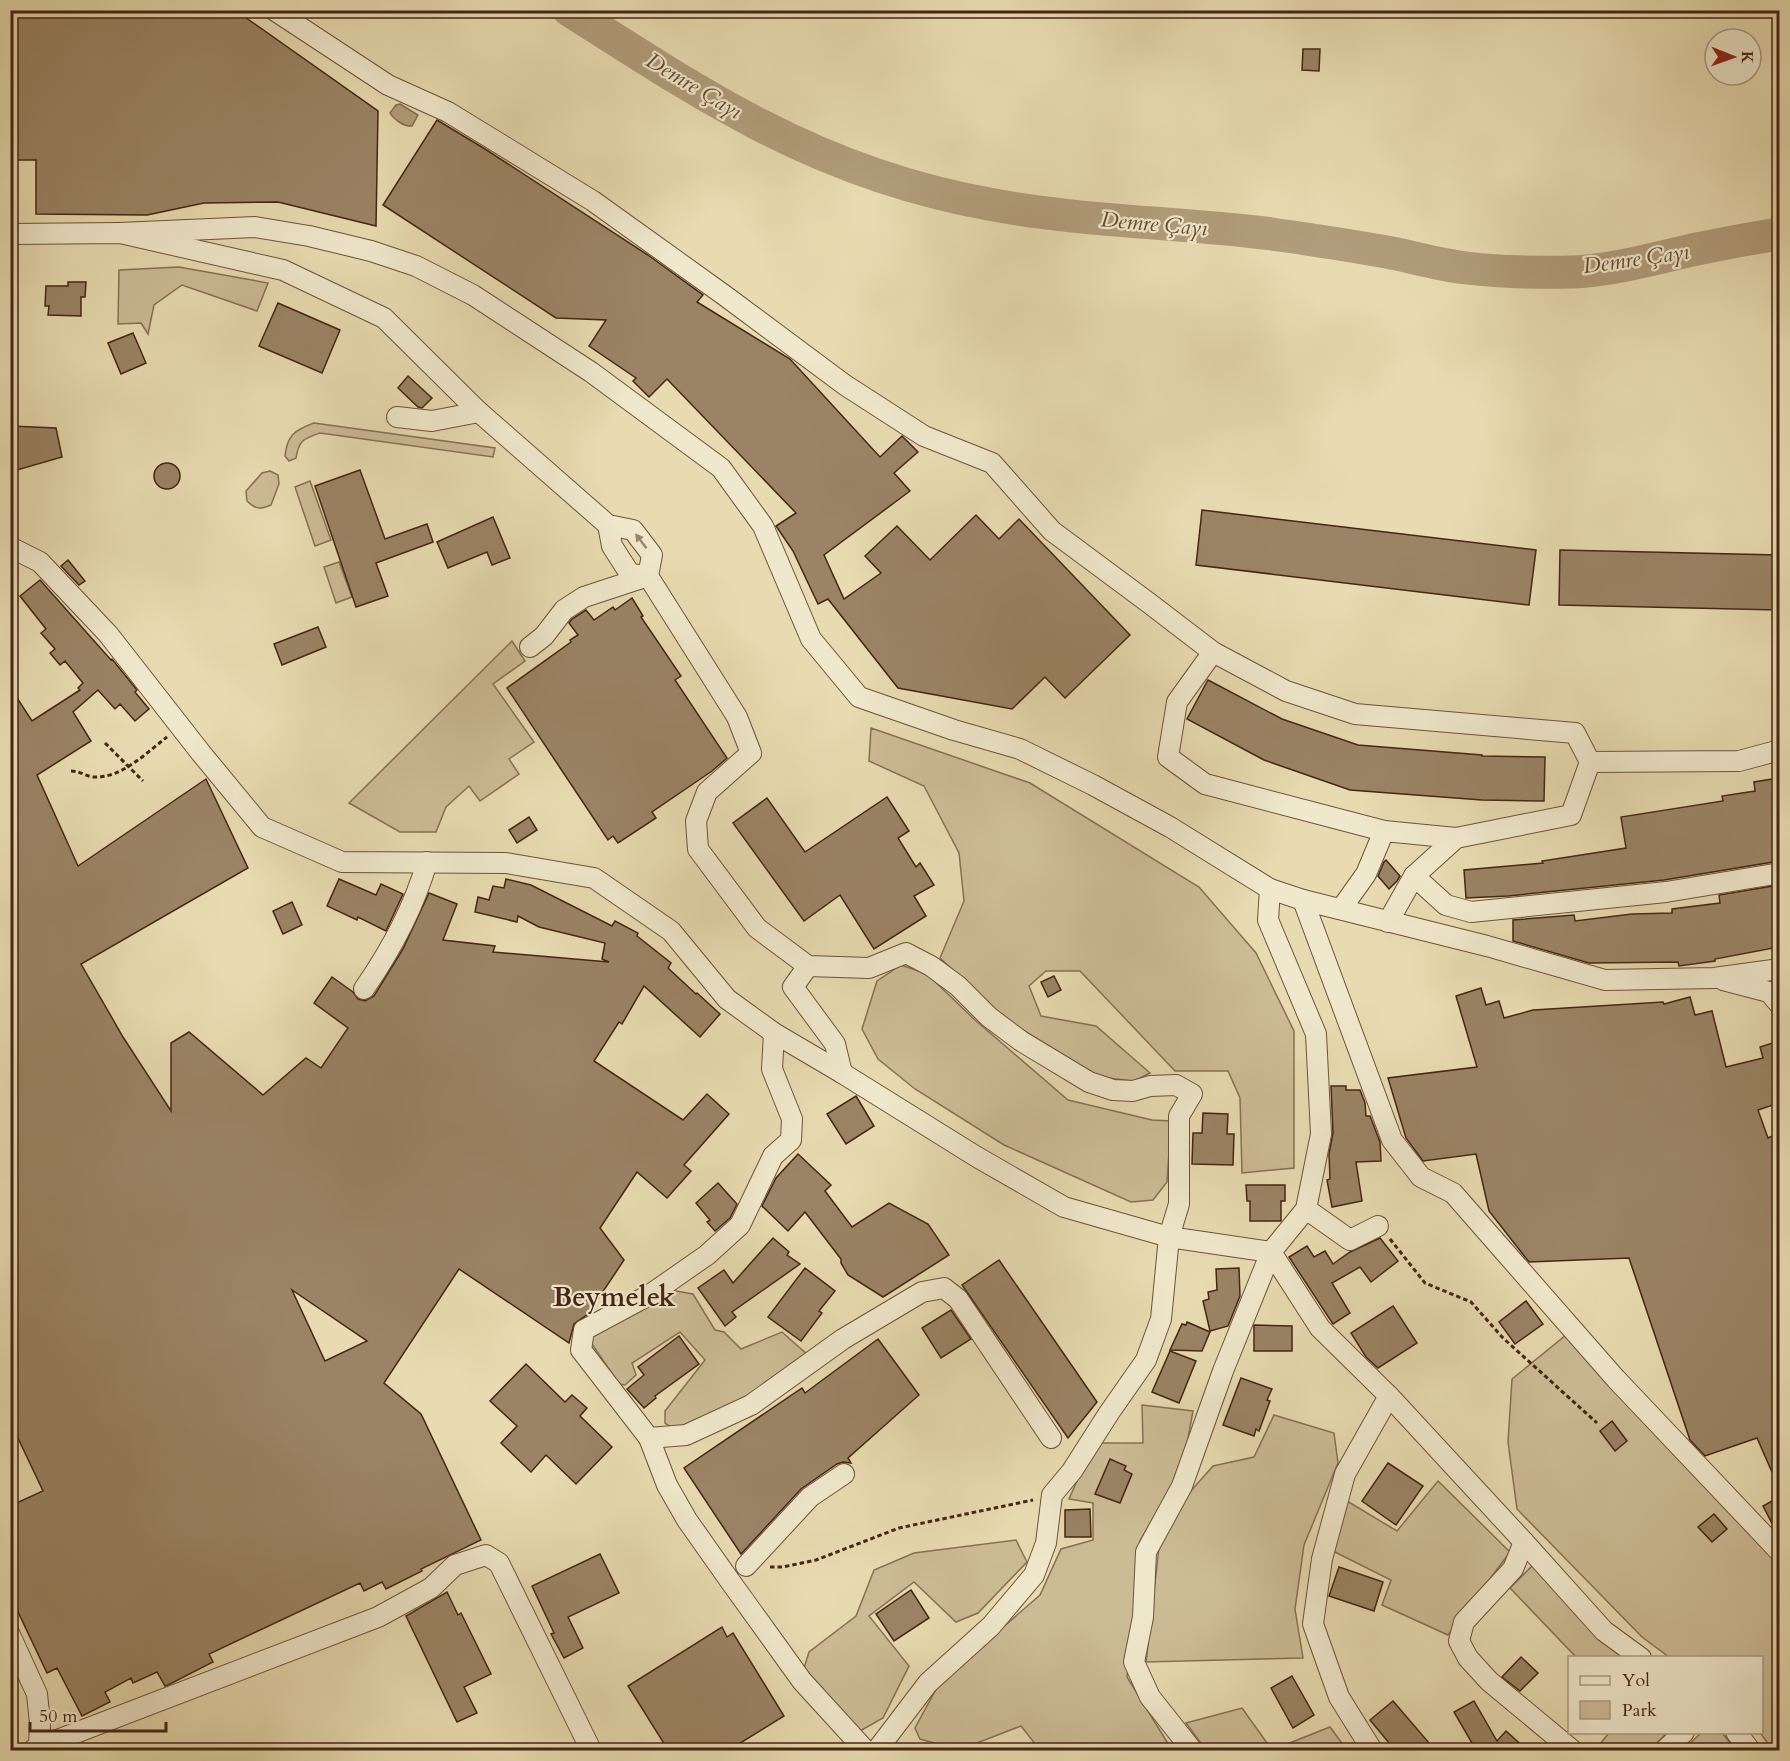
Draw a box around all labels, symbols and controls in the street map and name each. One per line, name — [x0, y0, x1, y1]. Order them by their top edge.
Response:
north arrow — [1703, 27, 1763, 87]
water label: Demre Çayı — [640, 46, 748, 126]
text: K — [1736, 51, 1758, 64]
water label: Demre Çayı — [1099, 204, 1209, 244]
water label: Demre Çayı — [1581, 237, 1691, 281]
one-way arrow — [635, 533, 648, 549]
district label: Beymelek — [553, 1279, 675, 1316]
legend — [1568, 1656, 1763, 1734]
text: Yol — [1622, 1668, 1650, 1693]
scale bar — [30, 1695, 166, 1733]
text: Park — [1622, 1698, 1657, 1723]
text: 50 m — [39, 1704, 78, 1729]

